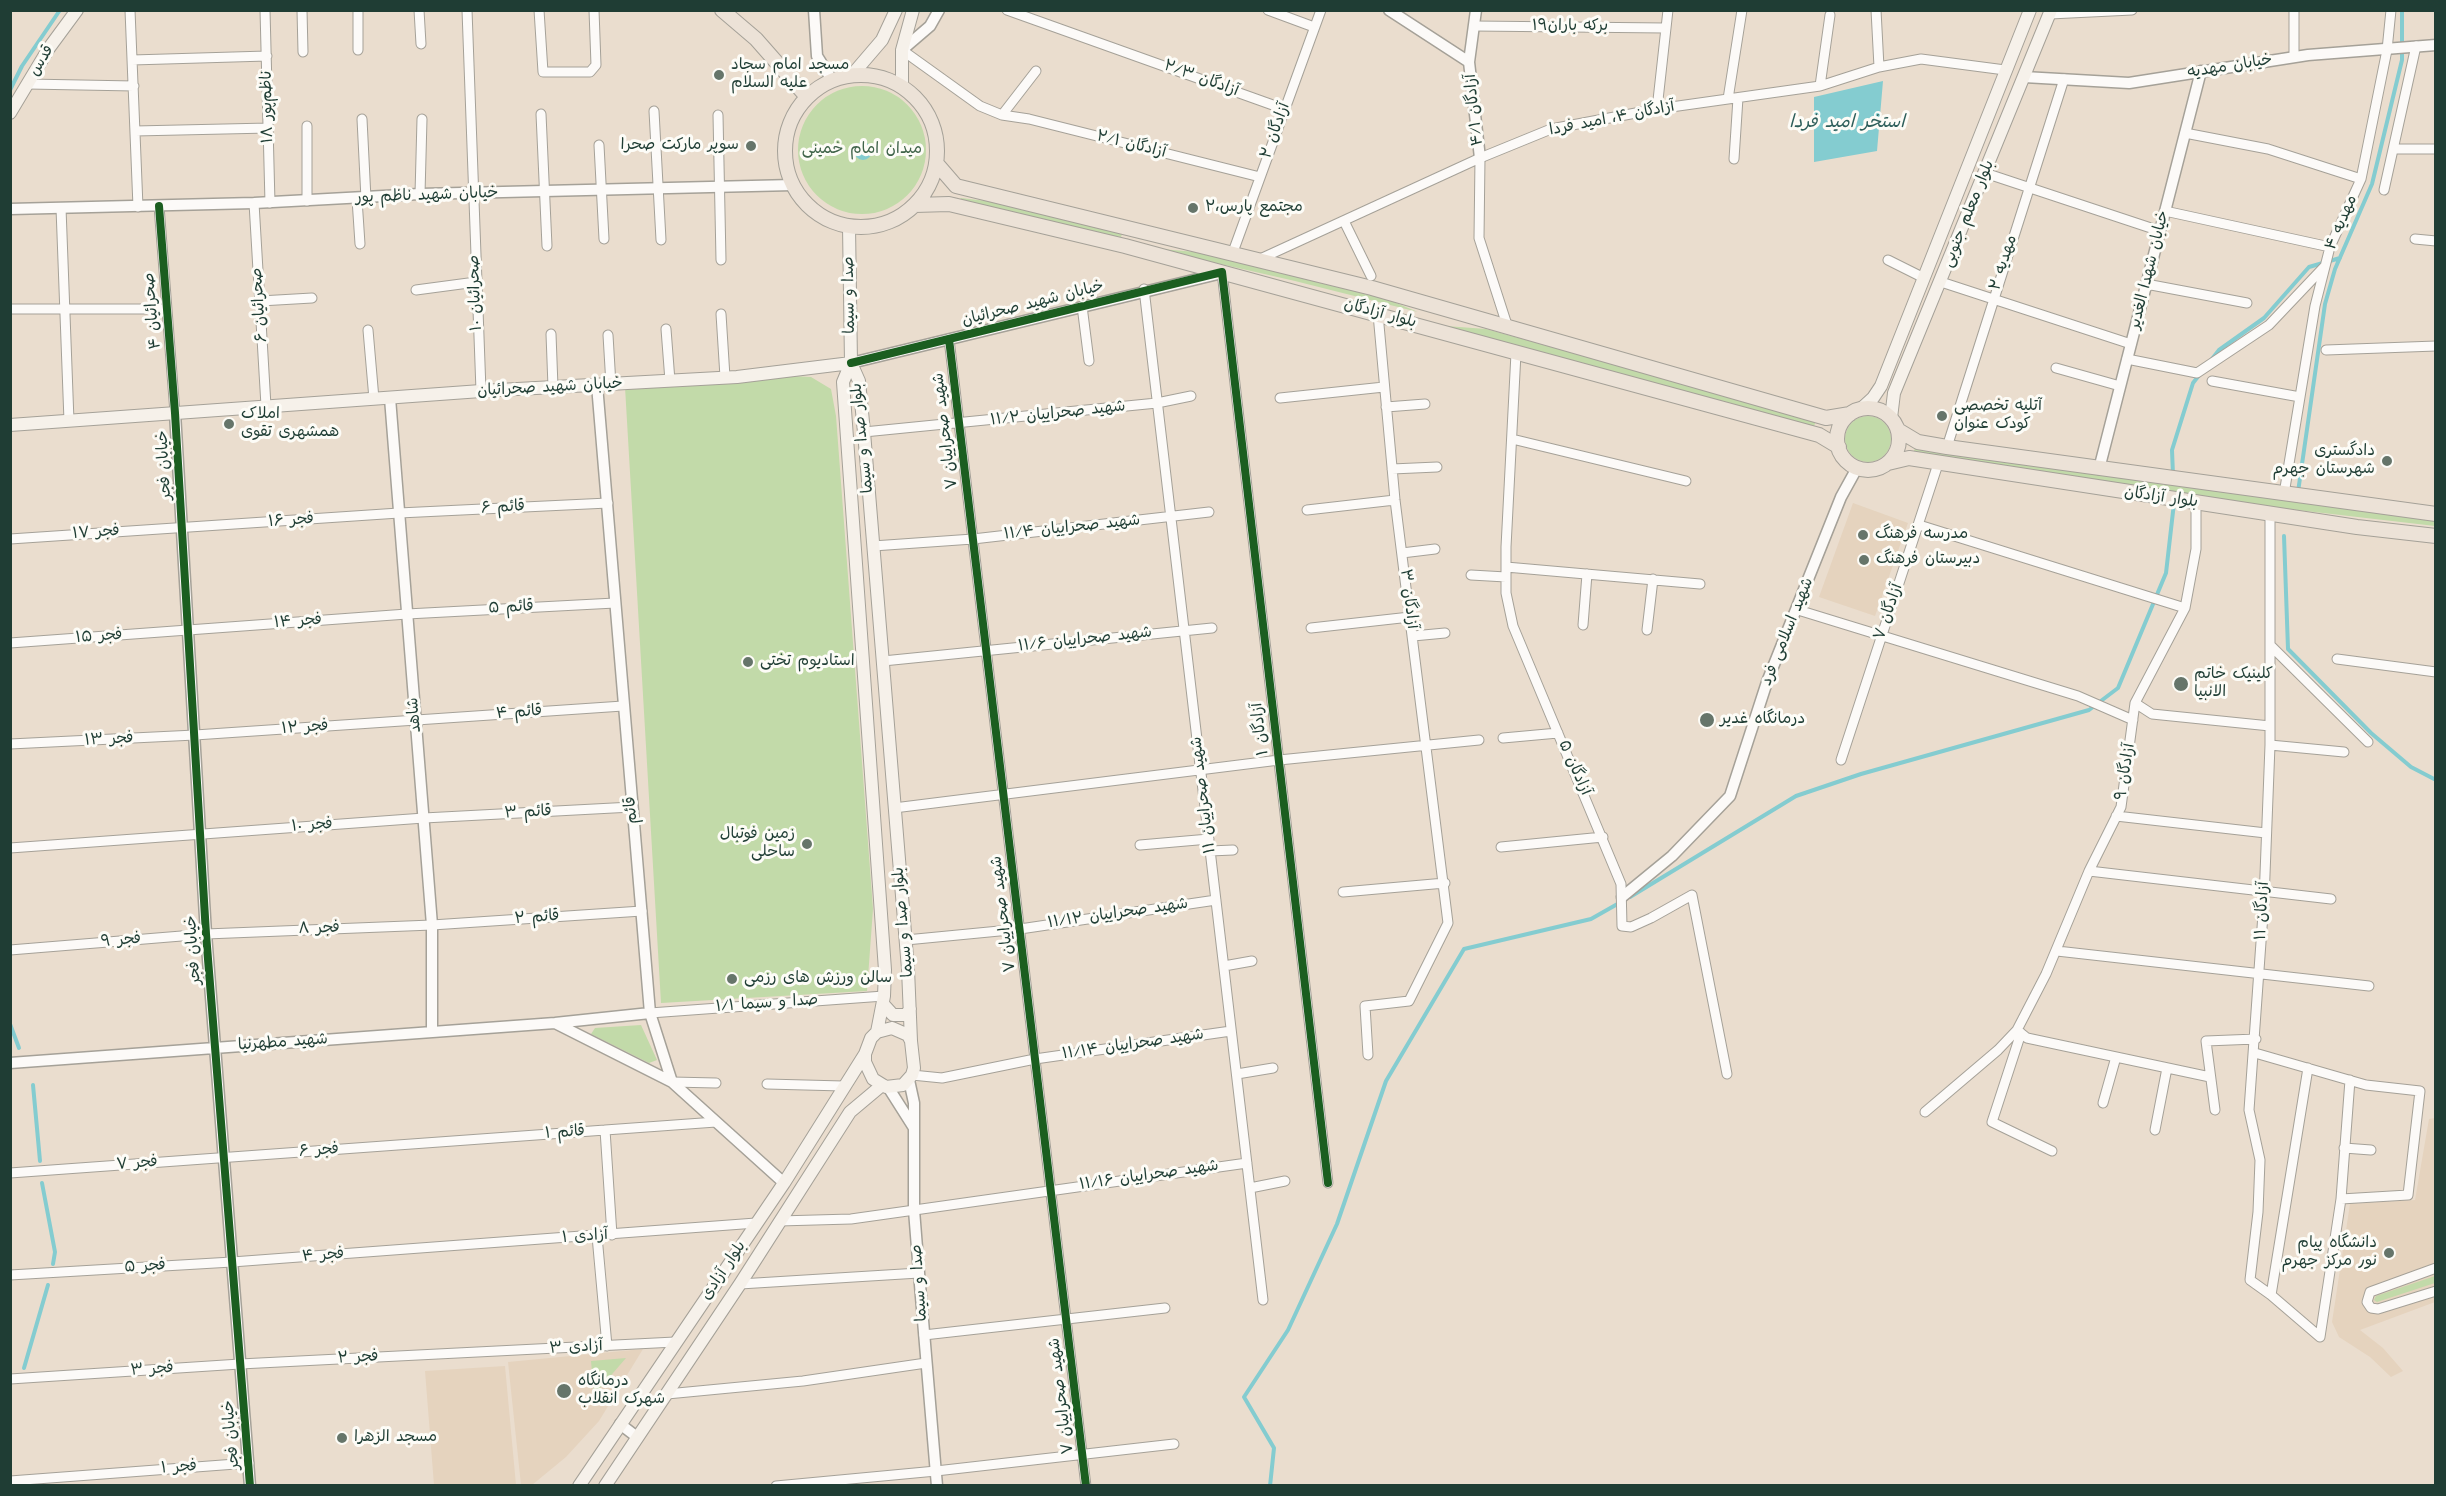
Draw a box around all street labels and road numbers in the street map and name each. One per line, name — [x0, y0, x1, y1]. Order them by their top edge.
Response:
street label: برکه باران۱۹ — [1532, 17, 1608, 37]
street label: قدس — [25, 42, 59, 80]
street label: خیابان مهدیه — [2186, 51, 2274, 83]
street label: آزادگان ۲/۳ — [1161, 57, 1241, 101]
street label: ناظم‌پور ۱۸ — [258, 70, 278, 144]
street label: آزادگان ۴/۱ — [1462, 73, 1488, 147]
street label: آزادگان ۴، امید فردا — [1548, 97, 1676, 141]
street label: آزادگان ۲ — [1257, 100, 1295, 162]
street label: آزادگان ۲/۱ — [1094, 127, 1168, 163]
street label: بلوار معلم جنوبی — [1939, 158, 1999, 270]
street label: خیابان شهید ناظم پور — [355, 184, 499, 208]
street label: مهدیه ۴ — [2322, 192, 2362, 254]
street label: خیابان شهدا الغدیر — [2126, 209, 2174, 331]
street label: مهدیه ۲ — [1986, 233, 2022, 293]
street label: صحرائیان ۱۰ — [465, 255, 487, 331]
street label: صدا و سیما — [840, 256, 860, 334]
street label: صحرائیان ۶ — [248, 267, 272, 343]
street label: صحرائیان ۴ — [140, 272, 166, 350]
street label: خیابان شهید صحرائیان — [960, 277, 1106, 331]
street label: بلوار آزادگان — [1342, 295, 1418, 333]
street label: شهید صحراییان ۷ — [929, 372, 963, 490]
street label: خیابان شهید صحرائیان — [477, 375, 623, 401]
street label: بلوار صدا و سیما — [848, 382, 878, 494]
street label: شهید صحراییان ۱۱/۲ — [989, 397, 1127, 431]
street label: خیابان فجر — [154, 430, 176, 500]
street label: بلوار آزادگان — [2123, 483, 2199, 513]
street label: قائم ۶ — [481, 497, 525, 519]
street label: فجر ۱۶ — [268, 510, 314, 532]
street label: شهید صحراییان ۱۱/۴ — [1003, 511, 1141, 545]
street label: فجر ۱۷ — [72, 522, 120, 544]
street label: آزادگان ۳ — [1395, 568, 1421, 630]
street label: شهید اسلامی فرد — [1758, 575, 1818, 689]
street label: آزادگان ۷ — [1870, 581, 1908, 643]
street label: قائم ۵ — [488, 597, 534, 619]
street label: فجر ۱۴ — [273, 611, 323, 633]
street label: شهید صحراییان ۱۱/۶ — [1017, 623, 1153, 657]
street label: فجر ۱۵ — [75, 626, 123, 648]
street label: شاهد — [404, 697, 426, 733]
street label: آزادگان ۱ — [1248, 701, 1274, 757]
street label: قائم ۴ — [495, 702, 543, 724]
street label: فجر ۱۲ — [281, 717, 329, 739]
street label: فجر ۱۳ — [84, 729, 134, 751]
street label: شهید صحراییان ۱۱ — [1187, 735, 1221, 855]
street label: آزادگان ۵ — [1553, 737, 1595, 799]
street label: آزادگان ۹ — [2112, 742, 2140, 802]
street label: قائم — [621, 795, 643, 825]
street label: قائم ۳ — [504, 802, 552, 824]
street label: فجر ۱۰ — [291, 815, 333, 837]
street label: شهید صحراییان ۷ — [987, 855, 1021, 973]
street label: بلوار صدا و سیما — [890, 866, 918, 978]
street label: آزادگان ۱۱ — [2252, 881, 2274, 941]
street label: شهید صحراییان ۱۱/۱۲ — [1047, 895, 1189, 933]
street label: قائم ۲ — [514, 907, 560, 929]
street label: خیابان فجر — [182, 915, 206, 985]
street label: فجر ۸ — [298, 919, 340, 939]
street label: فجر ۹ — [100, 930, 142, 952]
street label: صدا و سیما ۱/۱ — [715, 991, 819, 1017]
street label: شهید صحراییان ۱۱/۱۴ — [1061, 1026, 1205, 1064]
street label: شهید مطهرنیا — [237, 1030, 329, 1056]
street label: قائم ۱ — [544, 1122, 586, 1144]
street label: فجر ۶ — [298, 1140, 340, 1162]
street label: فجر ۷ — [116, 1153, 158, 1175]
street label: شهید صحراییان ۱۱/۱۶ — [1078, 1157, 1220, 1195]
street label: آزادی ۱ — [561, 1226, 609, 1248]
street label: بلوار آزادی — [697, 1238, 751, 1304]
street label: صدا و سیما — [908, 1244, 932, 1322]
street label: فجر ۴ — [301, 1245, 345, 1267]
street label: فجر ۵ — [124, 1256, 166, 1278]
street label: آزادی ۳ — [549, 1337, 603, 1359]
street label: شهید صحراییان ۷ — [1045, 1337, 1079, 1455]
street label: فجر ۲ — [337, 1347, 379, 1369]
street label: فجر ۳ — [130, 1359, 174, 1381]
street label: خیابان فجر — [219, 1399, 245, 1471]
street label: فجر ۱ — [160, 1457, 198, 1479]

